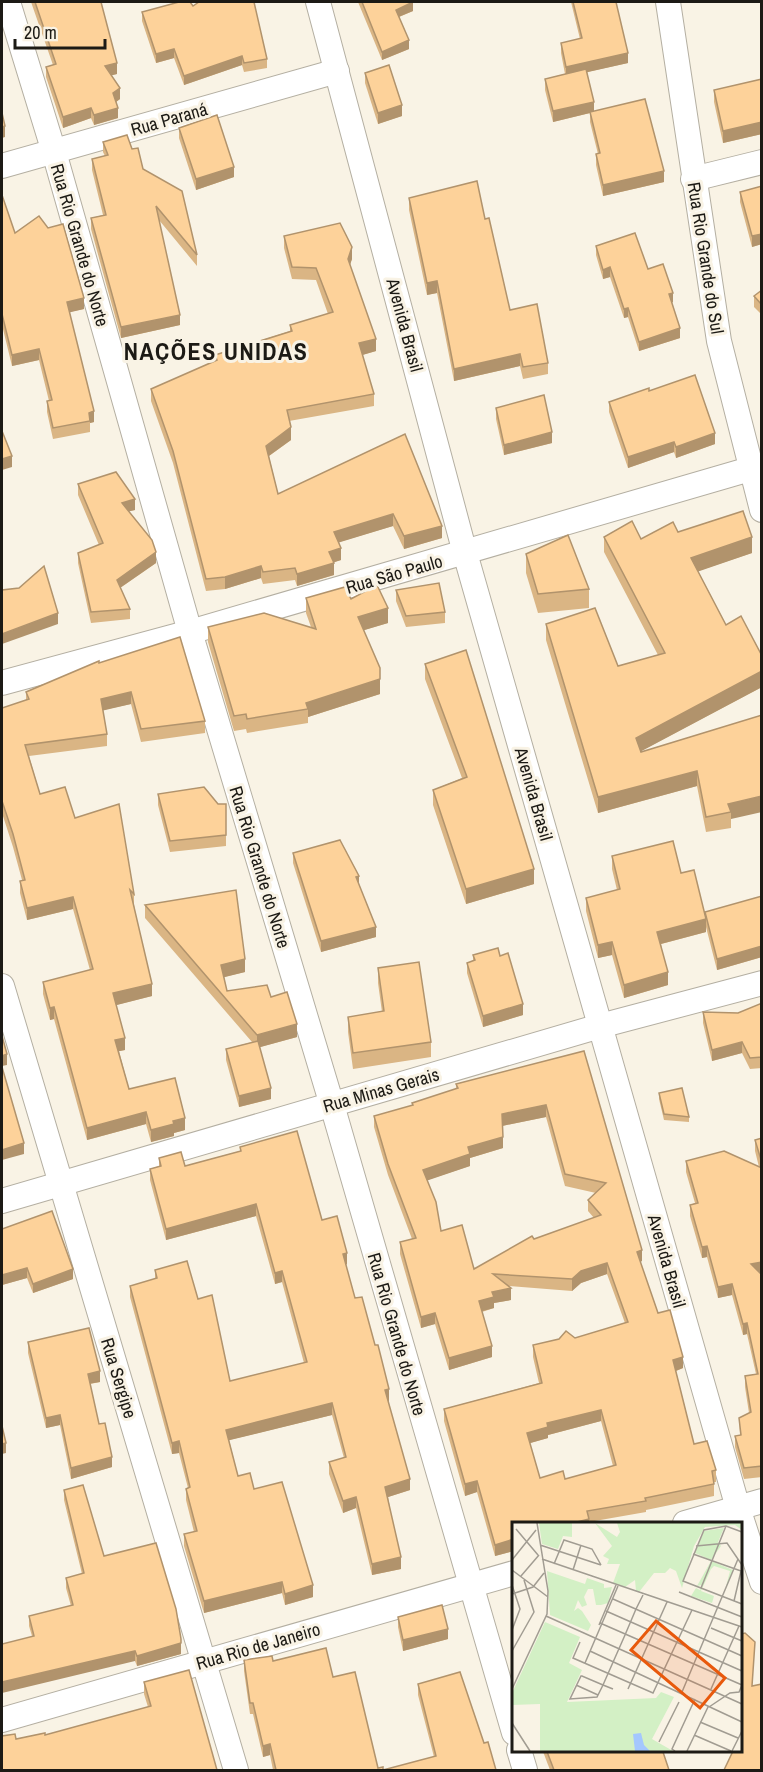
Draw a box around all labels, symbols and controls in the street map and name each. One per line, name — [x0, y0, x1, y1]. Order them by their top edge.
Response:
scale bar — [15, 12, 105, 50]
text: 20 m — [24, 20, 57, 45]
street label: Rua Paraná — [128, 96, 210, 142]
street label: Rua Rio Grande do Norte — [45, 161, 115, 329]
street label: Rua Rio Grande do Sul — [682, 180, 730, 336]
street label: Avenida Brasil — [380, 275, 429, 374]
district label: NAÇÕES UNIDAS — [124, 335, 308, 367]
street label: Rua São Paulo — [343, 548, 445, 600]
street label: Avenida Brasil — [509, 744, 559, 843]
street label: Rua Rio Grande do Norte — [223, 783, 297, 951]
street label: Rua Minas Gerais — [320, 1061, 442, 1119]
street label: Avenida Brasil — [642, 1211, 692, 1310]
street label: Rua Rio Grande do Norte — [362, 1250, 432, 1418]
street label: Rua Sergipe — [95, 1335, 143, 1421]
inset map — [512, 1522, 742, 1751]
street label: Rua Rio de Janeiro — [193, 1616, 323, 1676]

